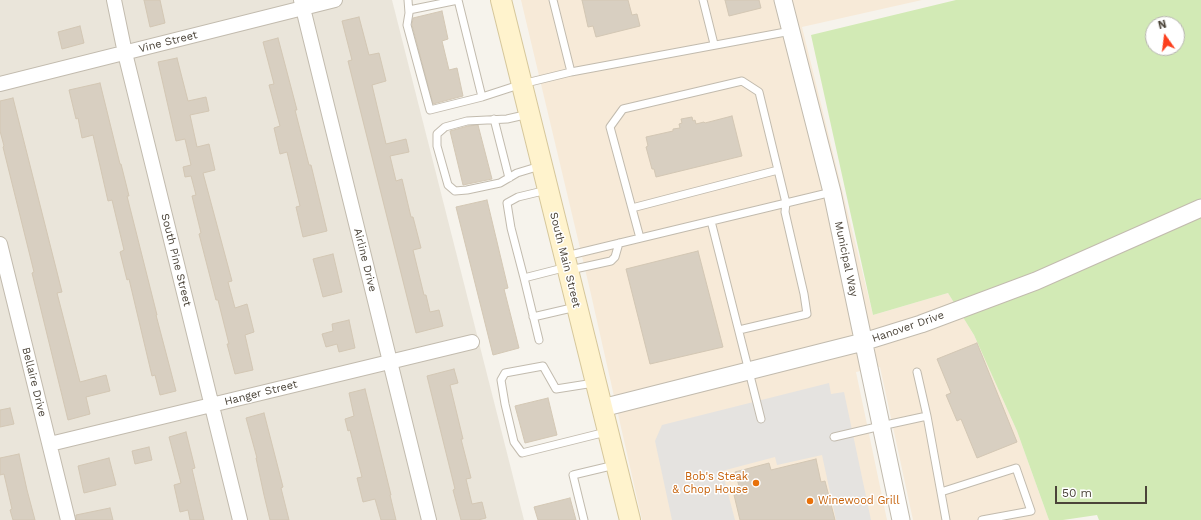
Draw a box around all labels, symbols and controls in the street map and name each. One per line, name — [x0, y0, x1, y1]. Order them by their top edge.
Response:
north arrow — [1145, 16, 1185, 56]
text: N — [1157, 18, 1168, 32]
street label: Vine Street — [137, 28, 199, 56]
street label: South Main Street — [547, 211, 583, 309]
street label: South Pine Street — [158, 212, 194, 308]
street label: Municipal Way — [832, 220, 860, 298]
street label: Airline Drive — [351, 227, 379, 293]
street label: Hanover Drive — [870, 309, 946, 345]
street label: Bellaire Drive — [19, 346, 49, 418]
street label: Hanger Street — [223, 378, 299, 408]
place label: Bob's Steak & Chop House — [672, 470, 748, 496]
marker: Bob's Steak & Chop House — [751, 478, 761, 488]
scale bar — [1057, 478, 1149, 504]
text: 50 m — [1062, 486, 1092, 500]
place label: Winewood Grill — [818, 494, 899, 508]
marker: Winewood Grill — [805, 496, 815, 506]

